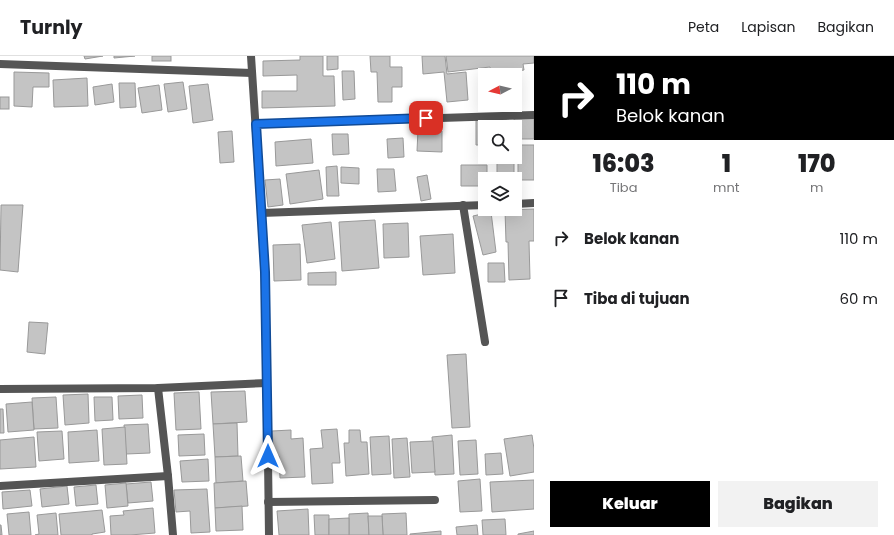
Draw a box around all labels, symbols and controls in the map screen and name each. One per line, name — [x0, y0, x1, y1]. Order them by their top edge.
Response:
text: Turnly — [20, 14, 83, 41]
text: Peta — [688, 17, 719, 37]
text: Lapisan — [741, 17, 795, 37]
text: Bagikan — [817, 17, 874, 37]
text: 110 m — [616, 65, 691, 104]
north arrow — [478, 68, 522, 112]
map controls — [478, 68, 522, 216]
icon: right — [550, 72, 602, 124]
pin — [409, 101, 443, 135]
text: Belok kanan — [616, 103, 725, 128]
icon: arrive — [415, 107, 437, 129]
button: search — [478, 120, 522, 164]
text: 16:03 — [592, 147, 655, 180]
text: 1 — [722, 147, 731, 180]
text: 170 — [798, 147, 836, 180]
button: layers — [478, 172, 522, 216]
text: Tiba — [610, 178, 637, 197]
text: mnt — [713, 178, 740, 197]
text: m — [810, 178, 823, 197]
icon: right — [550, 227, 572, 249]
text: Belok kanan — [584, 228, 679, 249]
text: 110 m — [840, 228, 878, 249]
icon: arrive — [550, 287, 572, 309]
text: Tiba di tujuan — [584, 288, 690, 309]
text: 60 m — [840, 288, 878, 309]
position arrow — [247, 435, 289, 477]
button: Keluar — [550, 481, 710, 527]
button: Bagikan — [718, 481, 878, 527]

